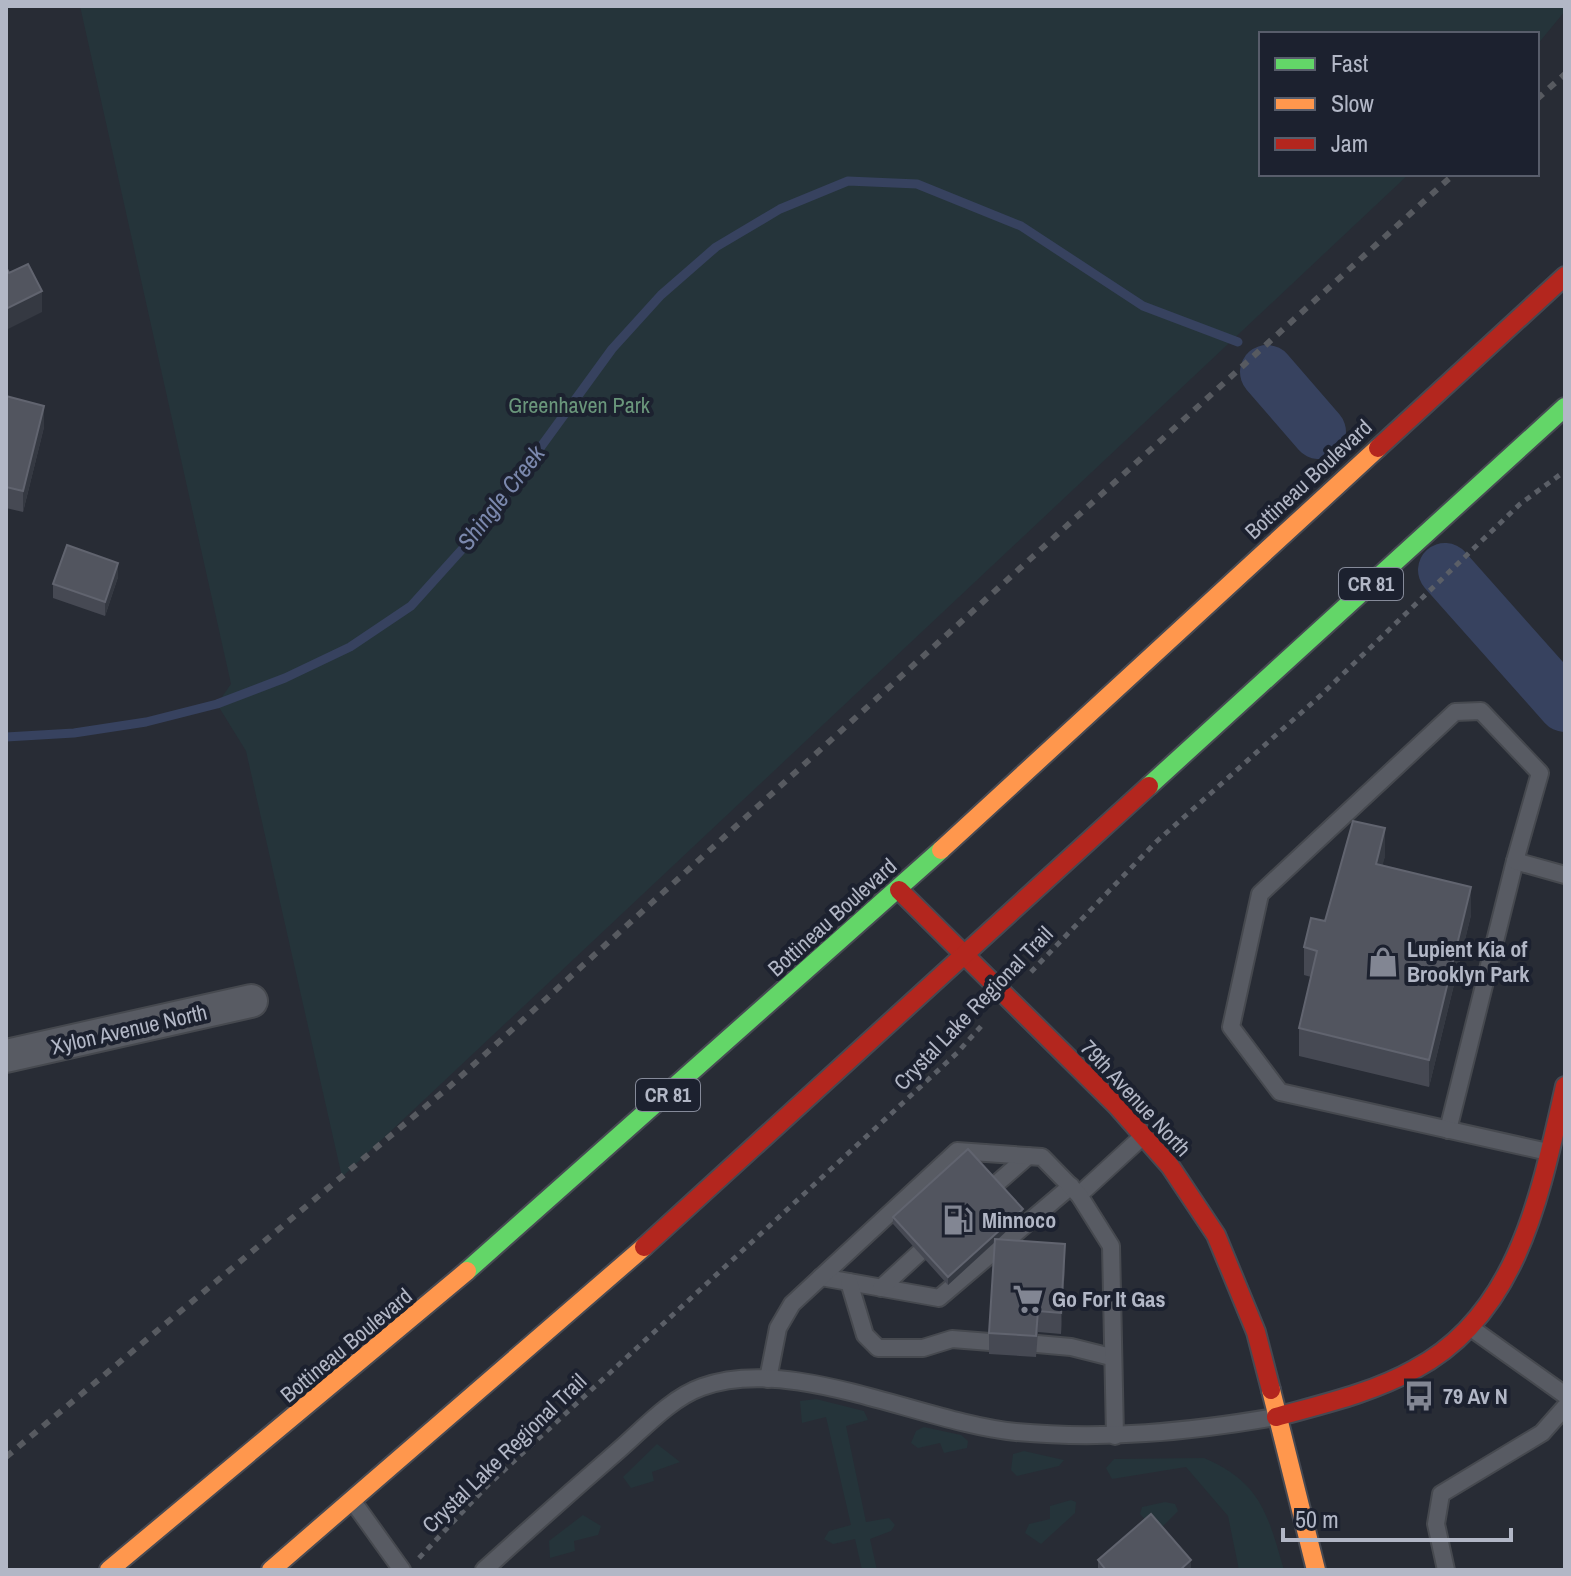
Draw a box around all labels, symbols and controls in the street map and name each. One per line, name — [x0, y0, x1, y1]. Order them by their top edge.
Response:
legend — [1259, 32, 1539, 176]
text: Fast — [1331, 47, 1369, 79]
text: Slow — [1331, 87, 1374, 119]
text: Jam — [1331, 127, 1368, 159]
park label: Greenhaven Park — [508, 390, 651, 420]
street label: Bottineau Boulevard — [1238, 412, 1378, 546]
water label: Shingle Creek — [449, 437, 552, 556]
road number: CR 81 — [1339, 568, 1403, 600]
street label: Bottineau Boulevard — [761, 851, 903, 983]
street label: Crystal Lake Regional Trail — [887, 919, 1059, 1097]
place label: Lupient Kia of Brooklyn Park — [1407, 934, 1530, 989]
shop icon: Lupient Kia of Brooklyn Park — [1366, 945, 1400, 979]
street label: Xylon Avenue North — [48, 996, 210, 1062]
street label: 79th Avenue North — [1074, 1033, 1198, 1163]
road number: CR 81 — [636, 1079, 700, 1111]
fuel station icon: Minnoco — [941, 1203, 975, 1237]
place label: Minnoco — [982, 1205, 1056, 1235]
street label: Bottineau Boulevard — [274, 1281, 418, 1409]
supermarket icon: Go For It Gas — [1011, 1282, 1045, 1316]
place label: Go For It Gas — [1052, 1284, 1165, 1314]
street label: Crystal Lake Regional Trail — [415, 1367, 593, 1539]
bus stop icon: 79 Av N — [1402, 1379, 1436, 1413]
place label: 79 Av N — [1443, 1381, 1508, 1411]
scale bar — [1283, 1492, 1511, 1542]
text: 50 m — [1295, 1503, 1339, 1535]

